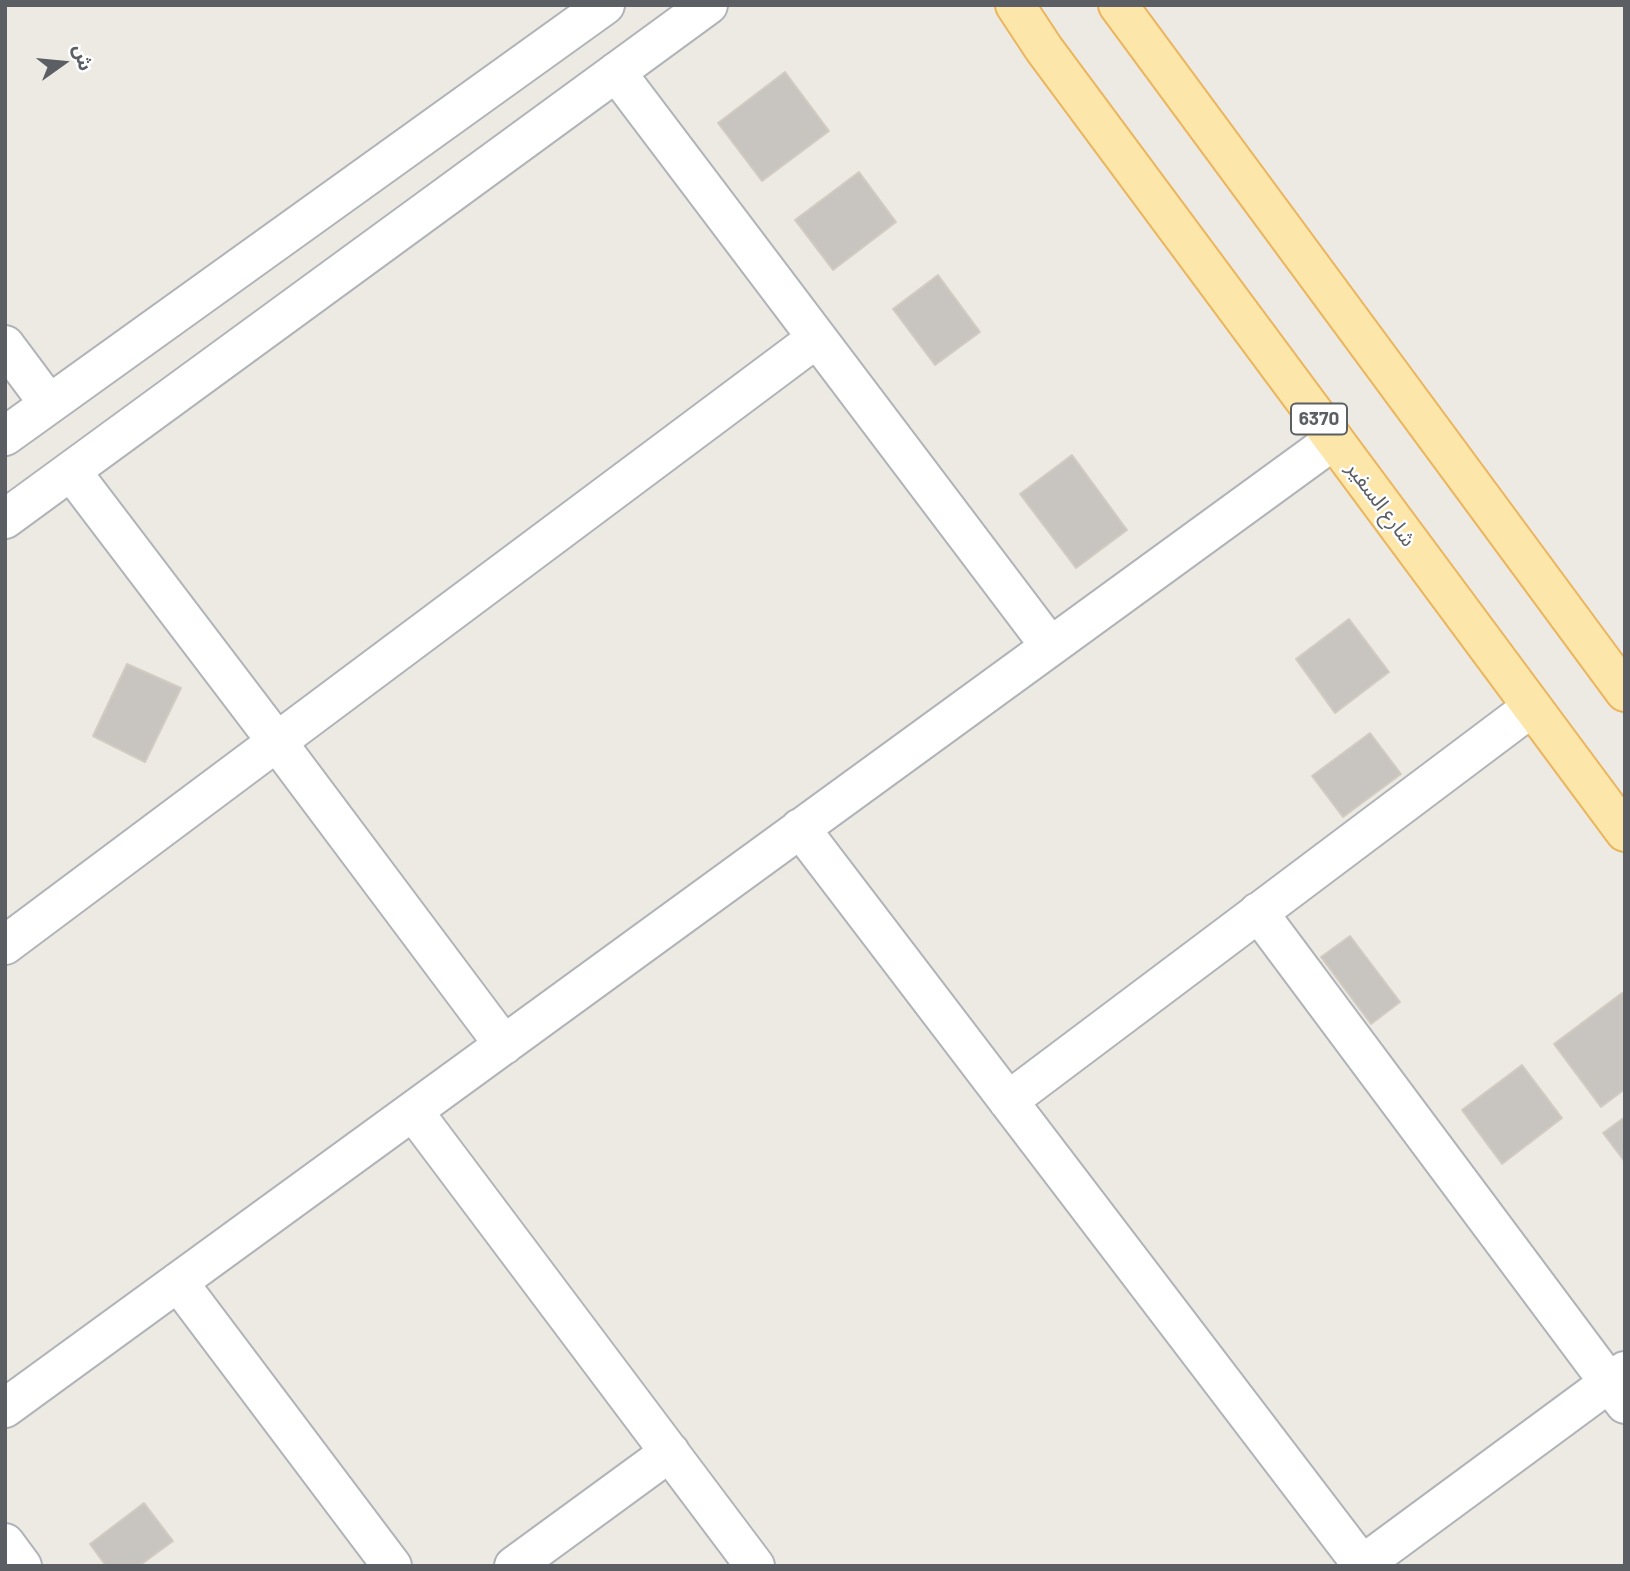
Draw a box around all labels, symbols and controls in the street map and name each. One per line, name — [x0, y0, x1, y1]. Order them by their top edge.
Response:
north arrow — [28, 28, 98, 98]
text: ش — [69, 42, 98, 73]
road number: 6370 — [1291, 404, 1347, 434]
street label: شارع السفير — [1341, 456, 1421, 552]

